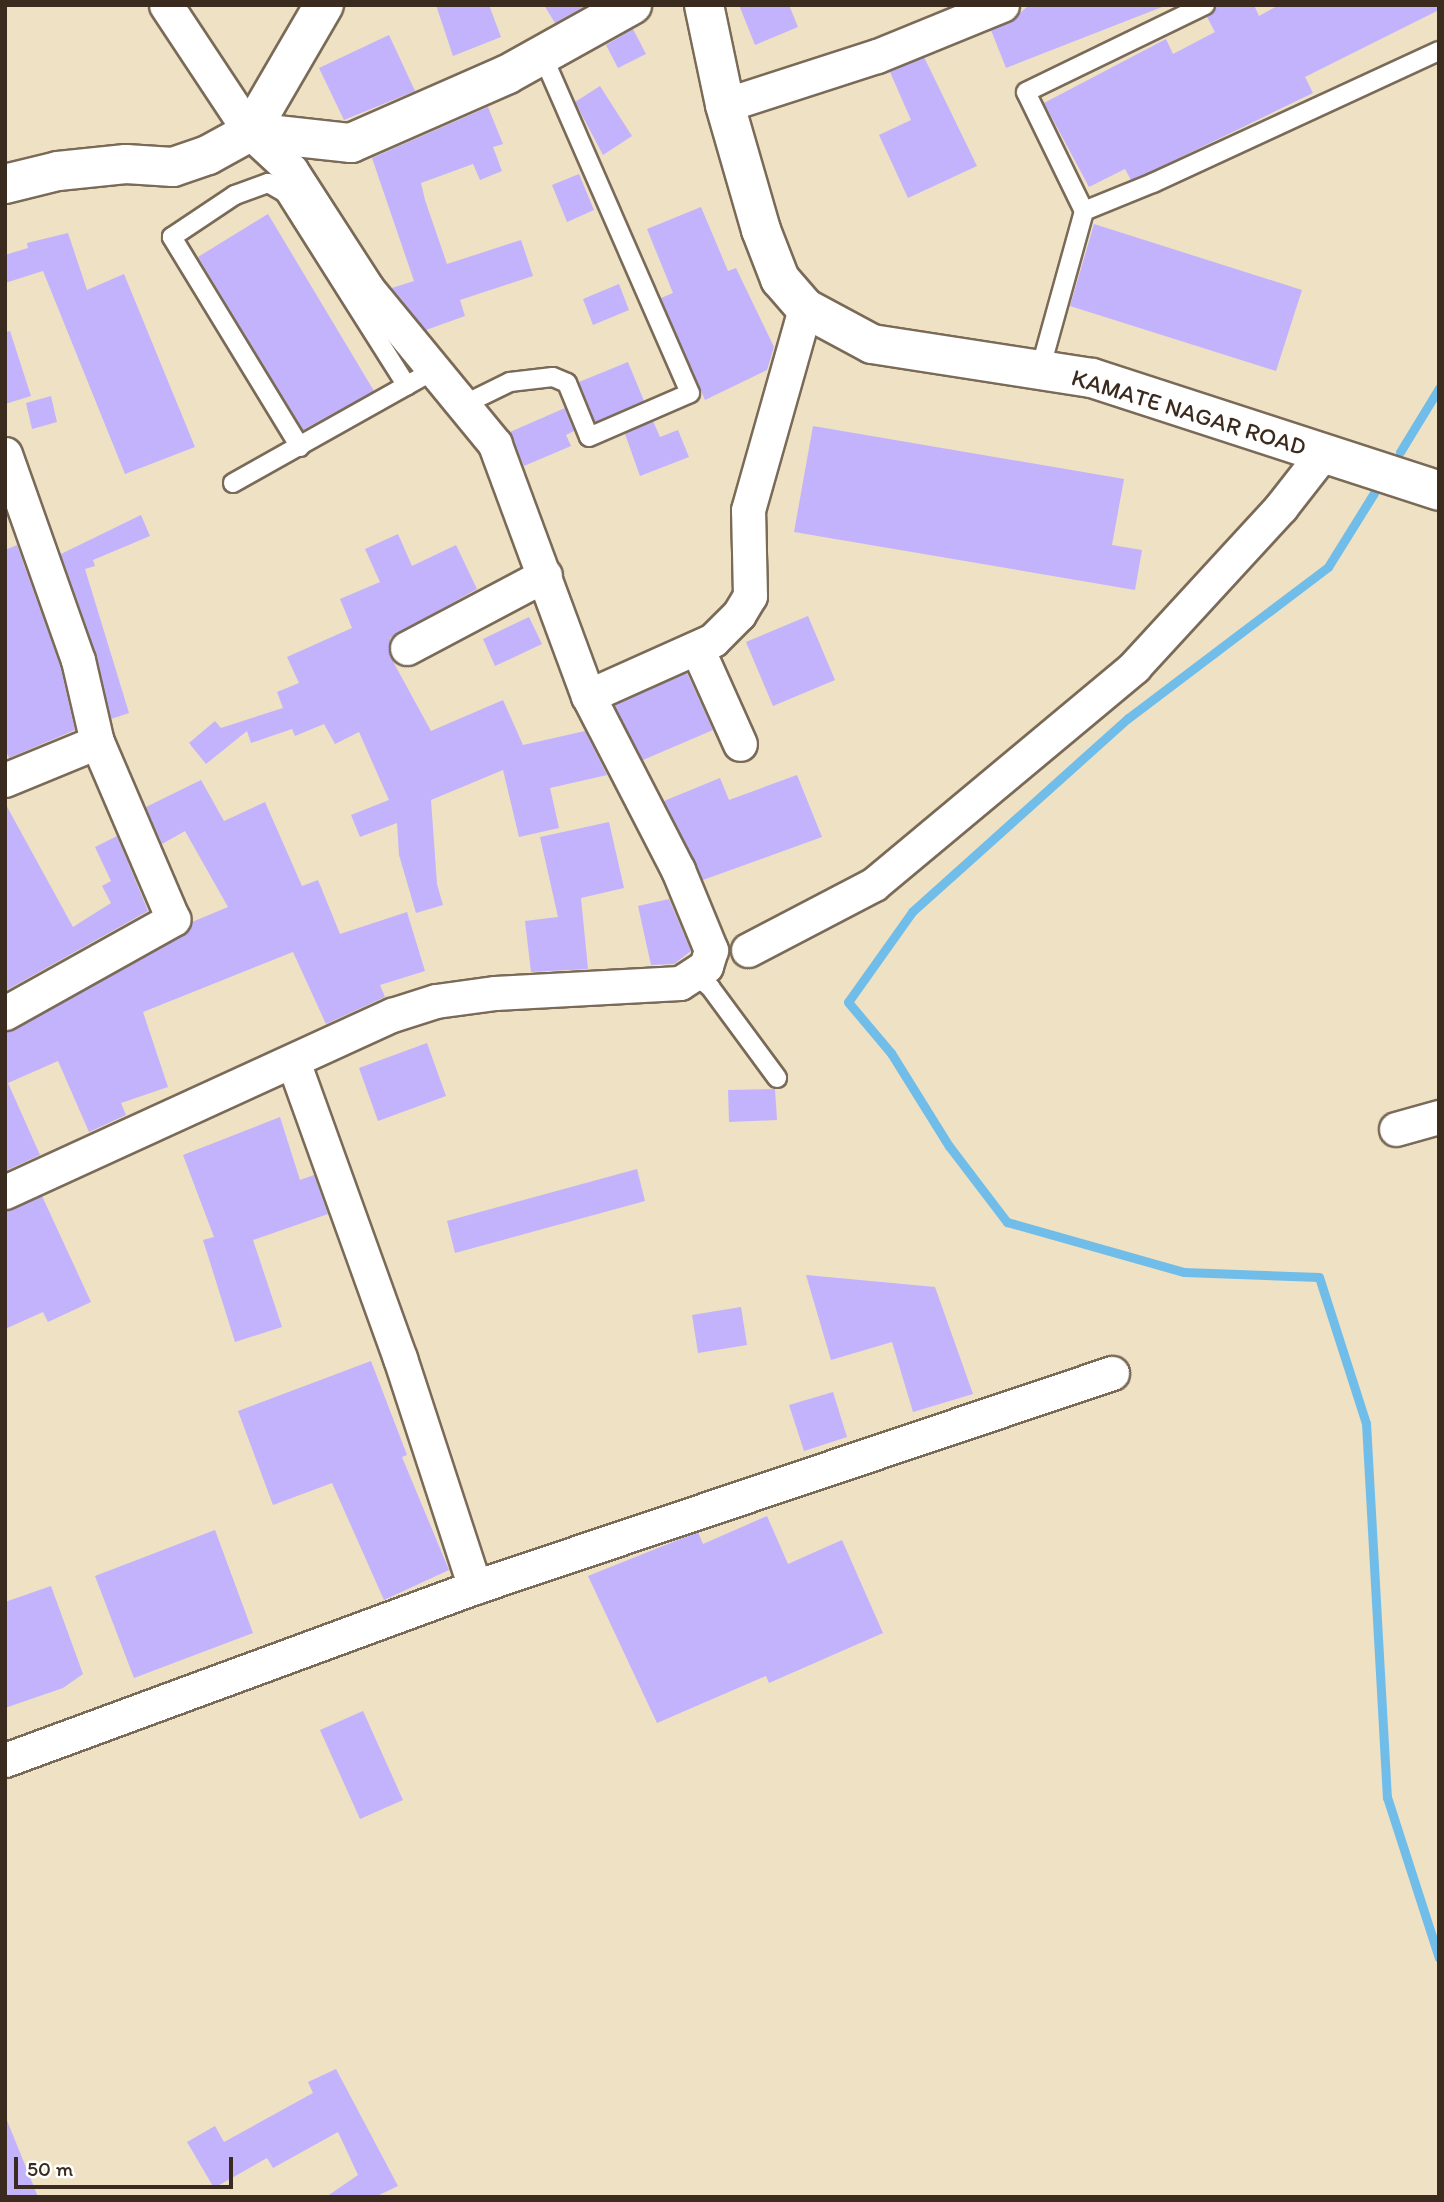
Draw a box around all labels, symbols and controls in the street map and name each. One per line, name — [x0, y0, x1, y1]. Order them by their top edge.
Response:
street label: KAMATE NAGAR ROAD — [1068, 363, 1310, 461]
scale bar — [18, 2142, 236, 2186]
text: 50 m — [27, 2156, 73, 2181]

